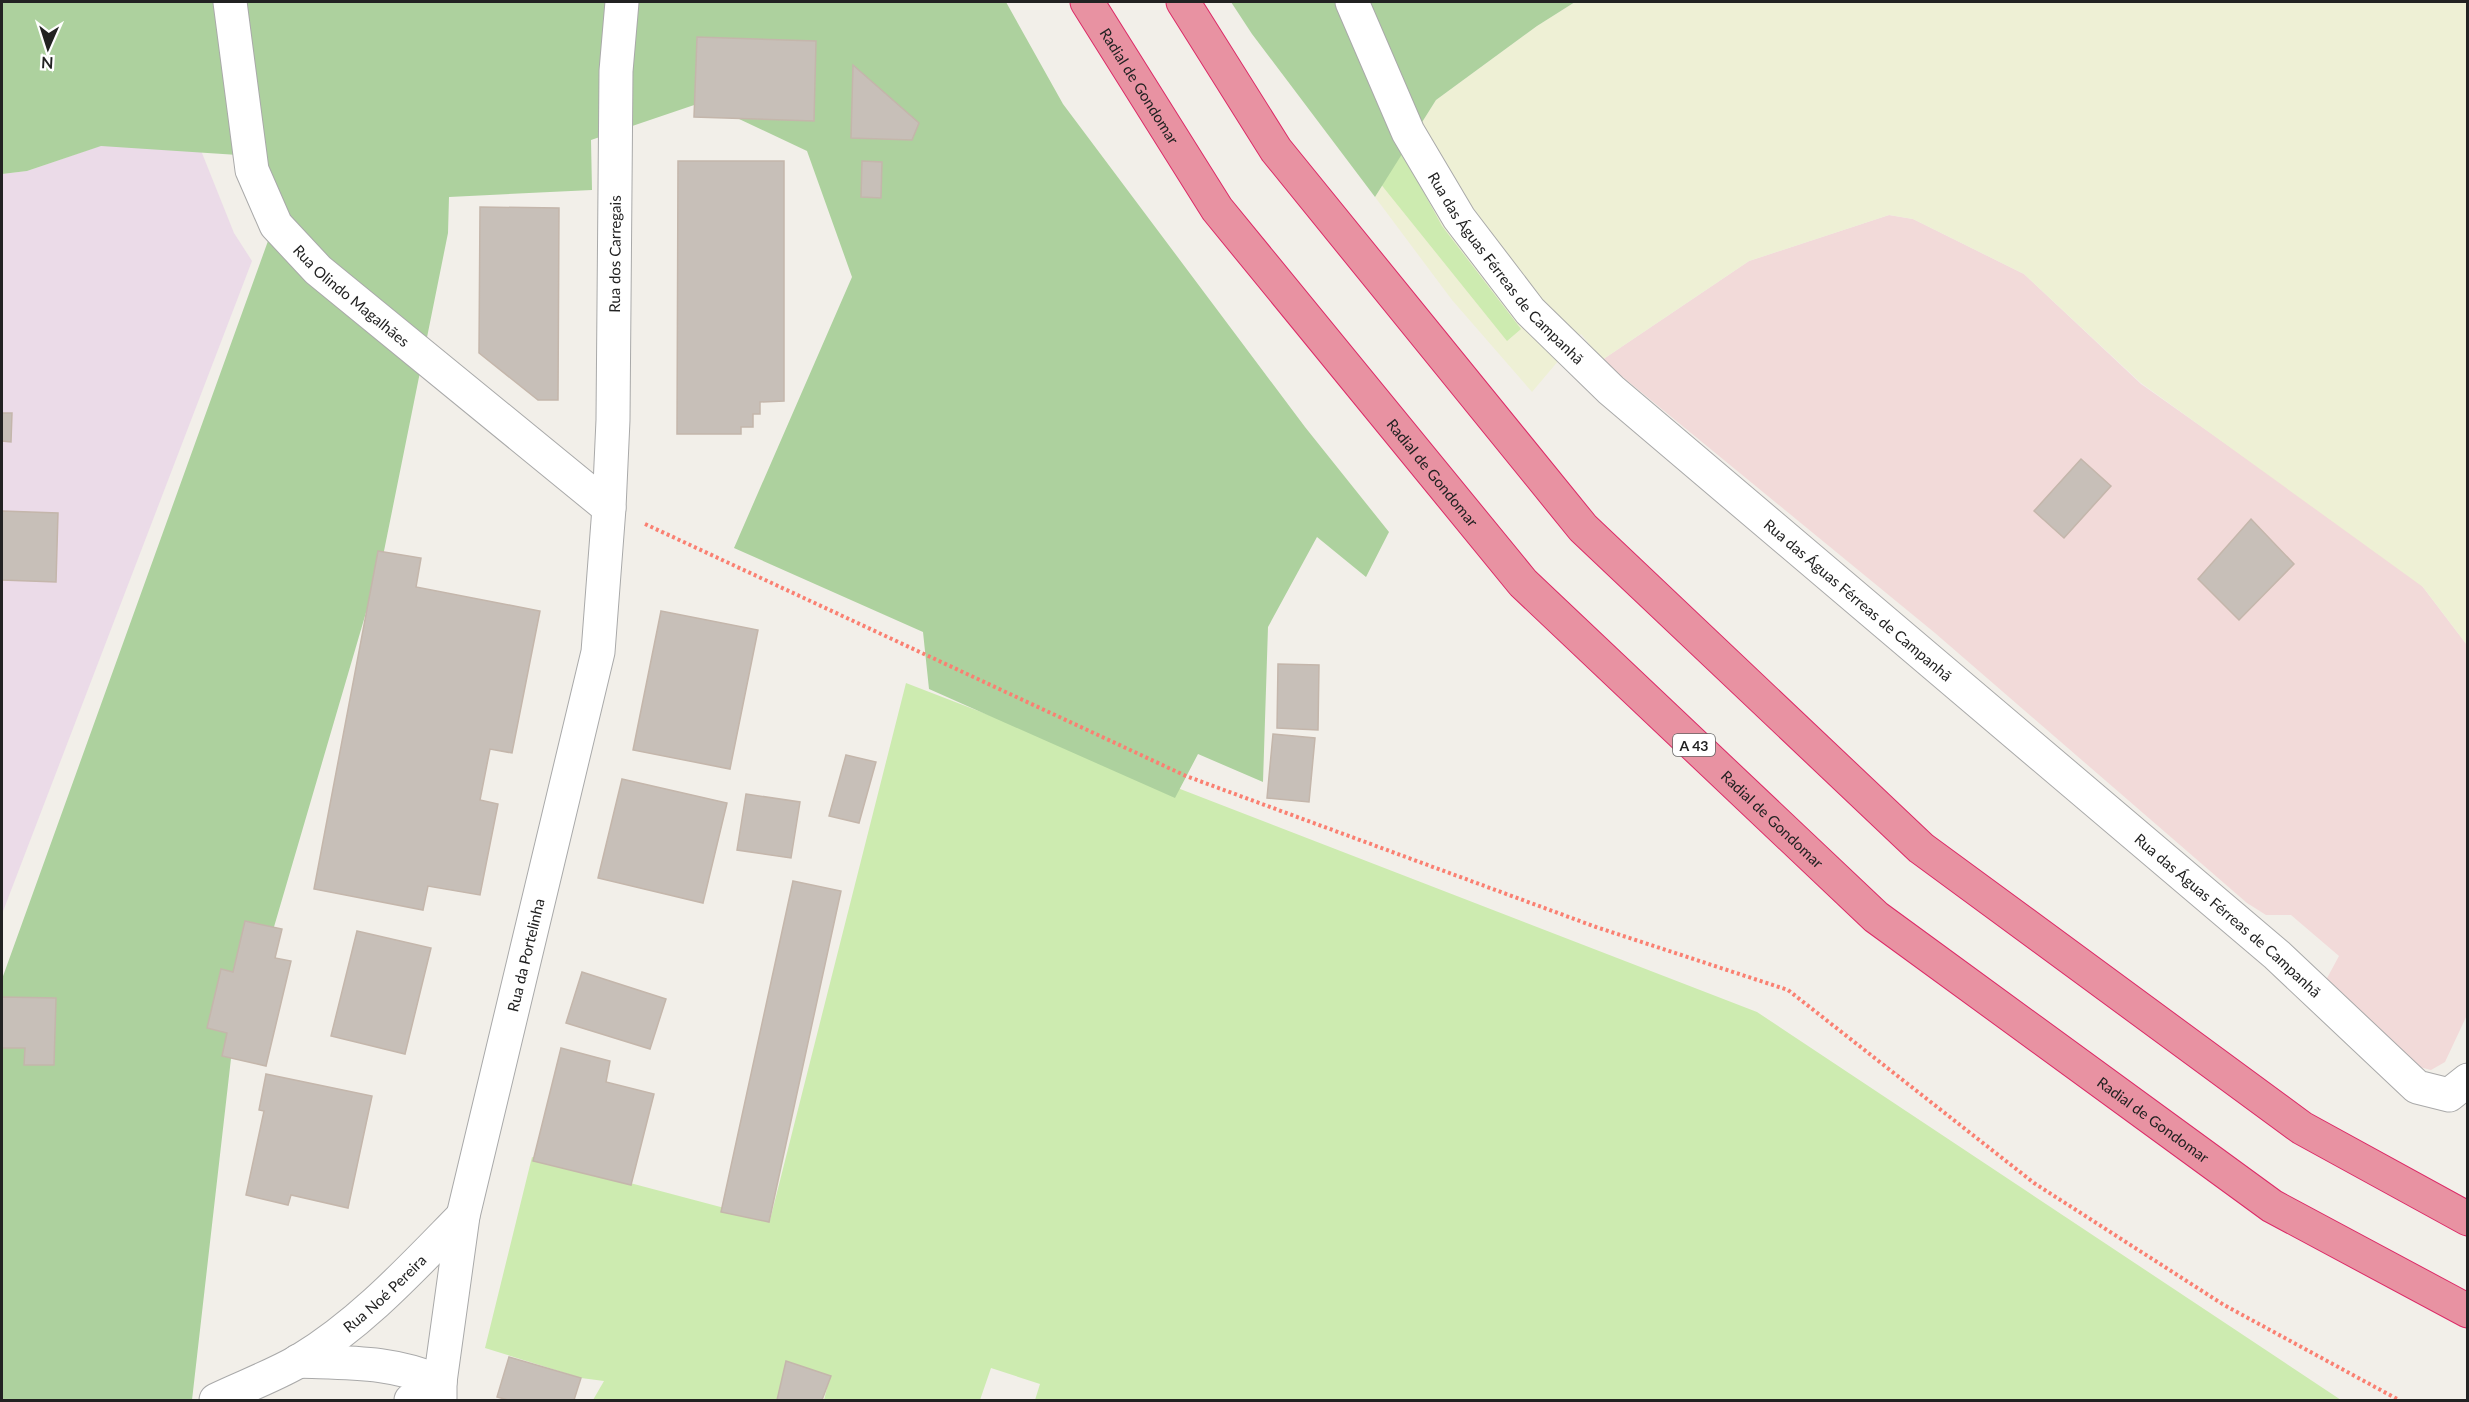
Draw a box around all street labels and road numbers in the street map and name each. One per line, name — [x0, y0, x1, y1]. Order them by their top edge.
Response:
street label: Radial de Gondomar — [1096, 24, 1183, 148]
street label: Rua das Águas Férreas de Campanhã — [1425, 169, 1588, 368]
street label: Rua dos Carregais — [605, 195, 624, 313]
street label: Rua Olindo Magalhães — [290, 241, 413, 350]
street label: Radial de Gondomar — [1383, 415, 1482, 530]
street label: Rua das Águas Férreas de Campanhã — [1761, 515, 1956, 685]
road number: A 43 — [1673, 734, 1715, 756]
street label: Radial de Gondomar — [1718, 766, 1828, 872]
street label: Rua das Águas Férreas de Campanhã — [2131, 829, 2325, 1001]
street label: Rua da Portelinha — [503, 897, 548, 1013]
street label: Radial de Gondomar — [2094, 1073, 2213, 1166]
street label: Rua Noé Pereira — [339, 1251, 430, 1336]

